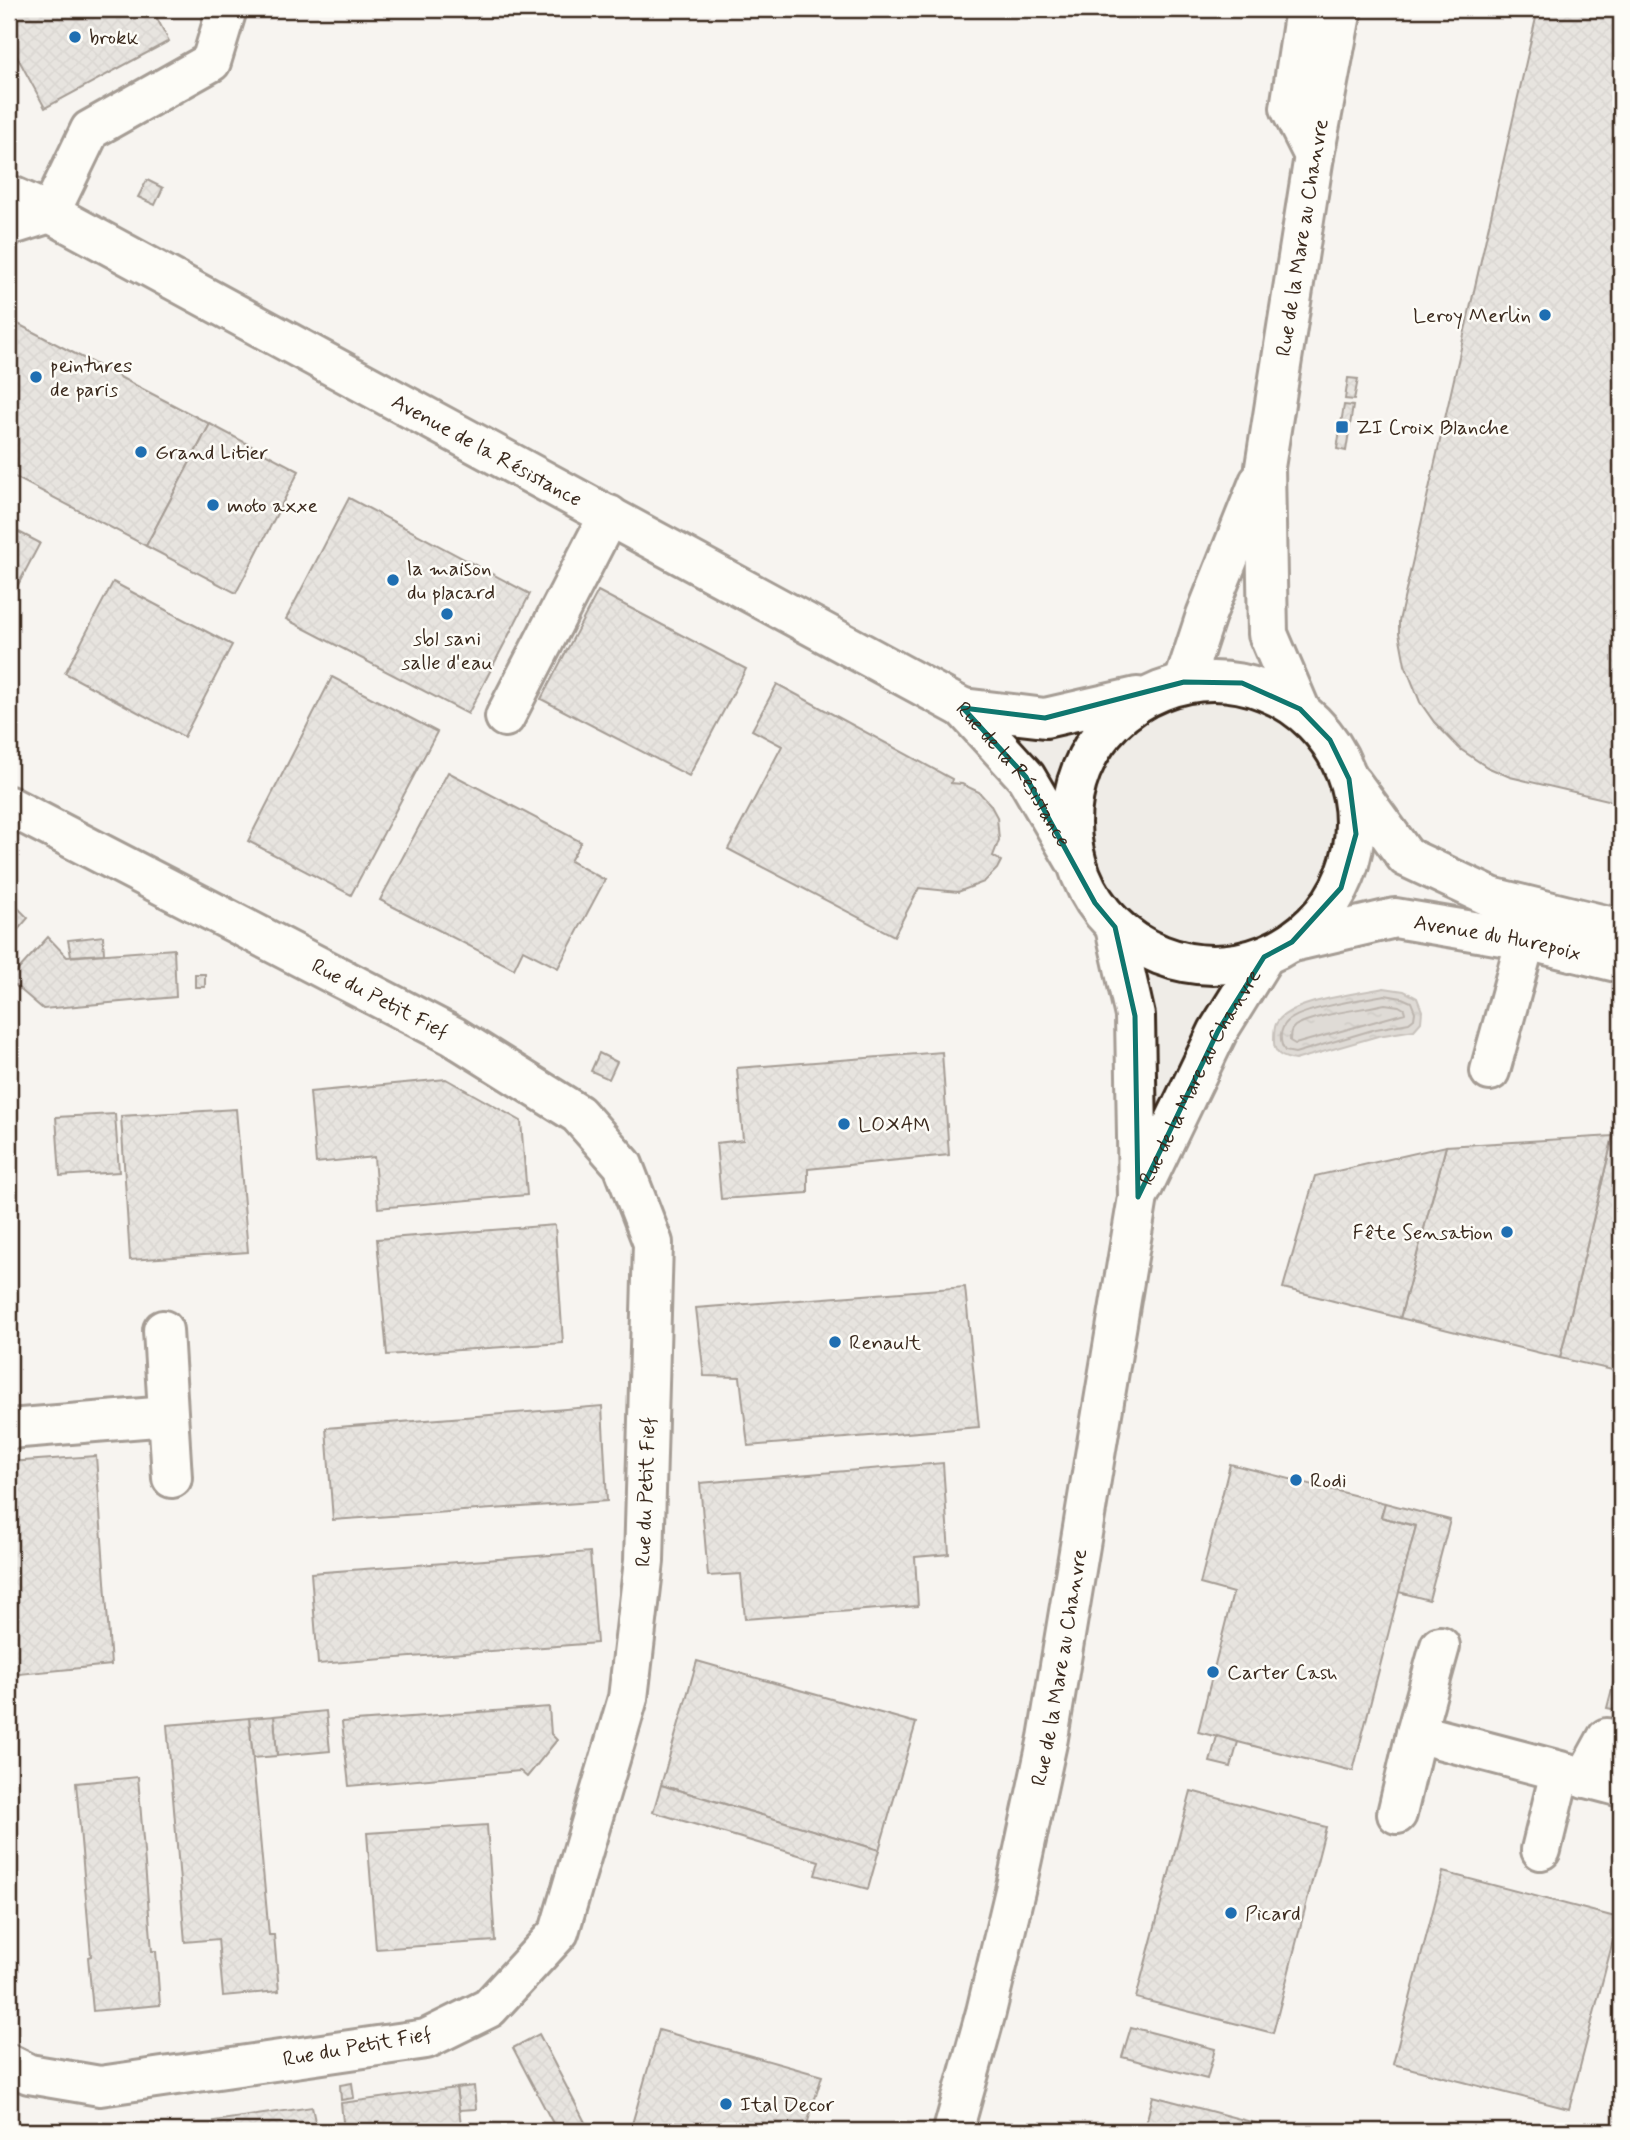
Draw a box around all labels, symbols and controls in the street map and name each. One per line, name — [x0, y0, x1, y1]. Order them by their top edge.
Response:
place label: brokk — [89, 24, 139, 52]
marker: brokk — [67, 29, 83, 45]
street label: Rue de la Mare au Chanvre — [1270, 116, 1336, 358]
place label: Leroy Merlin — [1413, 302, 1531, 330]
marker: Leroy Merlin — [1537, 307, 1553, 323]
place label: peintures de paris — [50, 352, 132, 404]
marker: peintures de paris — [28, 369, 44, 385]
street label: Avenue de la Résistance — [386, 388, 587, 514]
place label: ZI Croix Blanche — [1356, 414, 1509, 442]
marker: ZI Croix Blanche — [1334, 419, 1350, 435]
place label: Grand Litier — [155, 439, 269, 467]
marker: Grand Litier — [133, 444, 149, 460]
place label: moto axxe — [227, 492, 318, 520]
marker: moto axxe — [205, 497, 221, 513]
place label: la maison du placard — [407, 555, 495, 607]
marker: la maison du placard — [385, 572, 401, 588]
marker: sbl sani salle d'eau — [439, 606, 455, 622]
place label: sbl sani salle d'eau — [401, 625, 493, 677]
street label: Rue de la Résistance — [949, 696, 1077, 852]
street label: Avenue du Hurepoix — [1412, 908, 1584, 968]
street label: Rue du Petit Fief — [307, 952, 453, 1046]
street label: Rue de la Mare au Chanvre — [1133, 964, 1268, 1190]
place label: LOXAM — [858, 1111, 931, 1139]
marker: LOXAM — [836, 1116, 852, 1132]
place label: Fête Sensation — [1353, 1219, 1493, 1247]
marker: Fête Sensation — [1499, 1224, 1515, 1240]
place label: Renault — [849, 1329, 922, 1357]
marker: Renault — [827, 1334, 843, 1350]
street label: Rue du Petit Fief — [629, 1417, 663, 1568]
place label: Rodi — [1310, 1467, 1347, 1495]
marker: Rodi — [1288, 1472, 1304, 1488]
street label: Rue de la Mare au Chanvre — [1025, 1547, 1094, 1789]
place label: Carter Cash — [1227, 1659, 1338, 1687]
marker: Carter Cash — [1205, 1664, 1221, 1680]
place label: Picard — [1245, 1900, 1301, 1928]
marker: Picard — [1223, 1905, 1239, 1921]
street label: Rue du Petit Fief — [281, 2020, 434, 2074]
place label: Ital Decor — [740, 2091, 835, 2119]
marker: Ital Decor — [718, 2096, 734, 2112]

